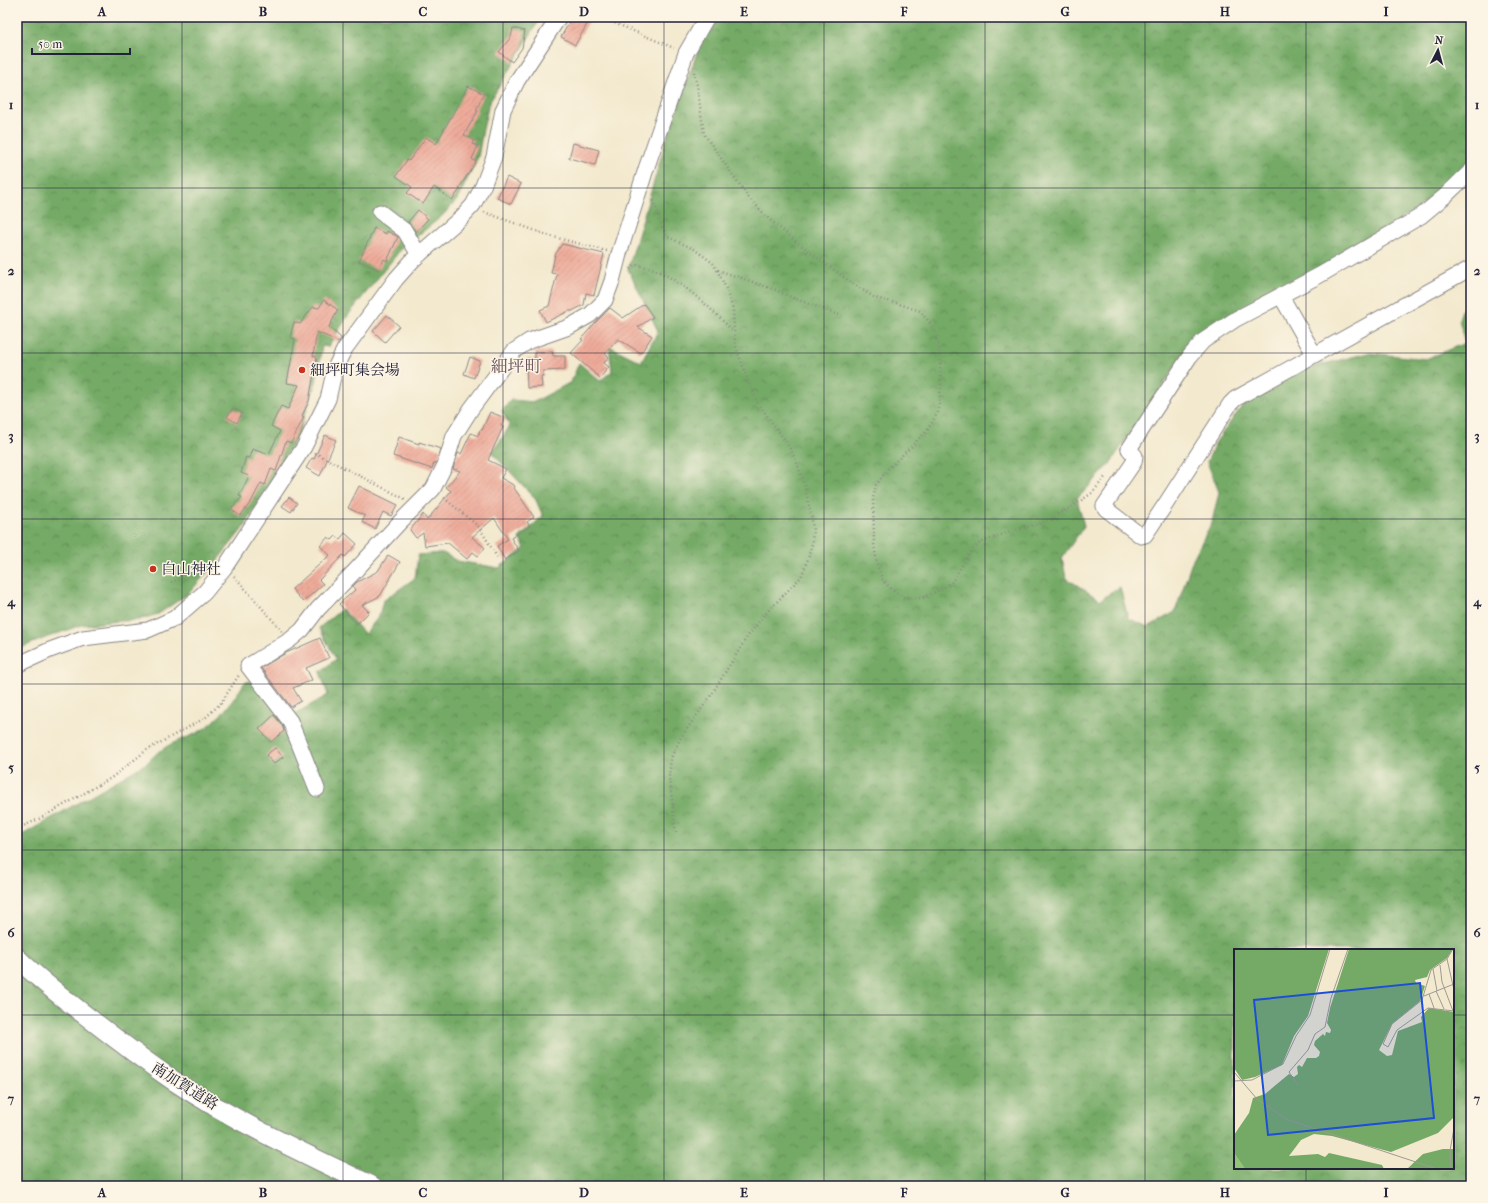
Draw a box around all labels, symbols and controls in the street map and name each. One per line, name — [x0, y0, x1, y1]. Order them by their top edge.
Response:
text: A — [97, 4, 107, 19]
text: B — [259, 4, 268, 19]
text: C — [419, 4, 428, 19]
text: D — [579, 4, 589, 19]
text: E — [740, 4, 748, 19]
text: F — [900, 4, 908, 19]
text: G — [1060, 4, 1070, 19]
text: H — [1220, 4, 1231, 19]
text: I — [1383, 4, 1389, 19]
scale bar — [32, 30, 130, 56]
north arrow — [1418, 30, 1458, 70]
text: N — [1434, 34, 1444, 48]
text: 50 m — [38, 37, 62, 51]
text: 1 — [9, 97, 14, 112]
text: 1 — [1475, 97, 1480, 112]
text: 2 — [8, 263, 15, 278]
text: 2 — [1474, 263, 1481, 278]
district label: 細坪町 — [491, 356, 542, 376]
place label: 細坪町集会場 — [310, 361, 400, 379]
marker: 細坪町集会場 — [297, 365, 307, 375]
text: 3 — [8, 428, 14, 444]
text: 3 — [1474, 428, 1480, 444]
place label: 白山神社 — [161, 560, 221, 578]
marker: 白山神社 — [148, 564, 158, 574]
text: 4 — [6, 594, 16, 610]
text: 4 — [1472, 594, 1482, 610]
text: 5 — [8, 760, 14, 775]
text: 5 — [1474, 760, 1480, 775]
text: 6 — [7, 925, 15, 940]
text: 6 — [1473, 925, 1481, 940]
inset map — [1234, 949, 1454, 1169]
street label: 南加賀道路 — [148, 1058, 222, 1114]
text: 7 — [7, 1091, 15, 1106]
text: 7 — [1473, 1091, 1481, 1106]
text: A — [97, 1185, 107, 1200]
text: B — [259, 1185, 268, 1200]
text: C — [419, 1185, 428, 1200]
text: D — [579, 1185, 589, 1200]
text: E — [740, 1185, 748, 1200]
text: F — [900, 1185, 908, 1200]
text: G — [1060, 1185, 1070, 1200]
text: H — [1220, 1185, 1231, 1200]
text: I — [1383, 1185, 1389, 1200]

